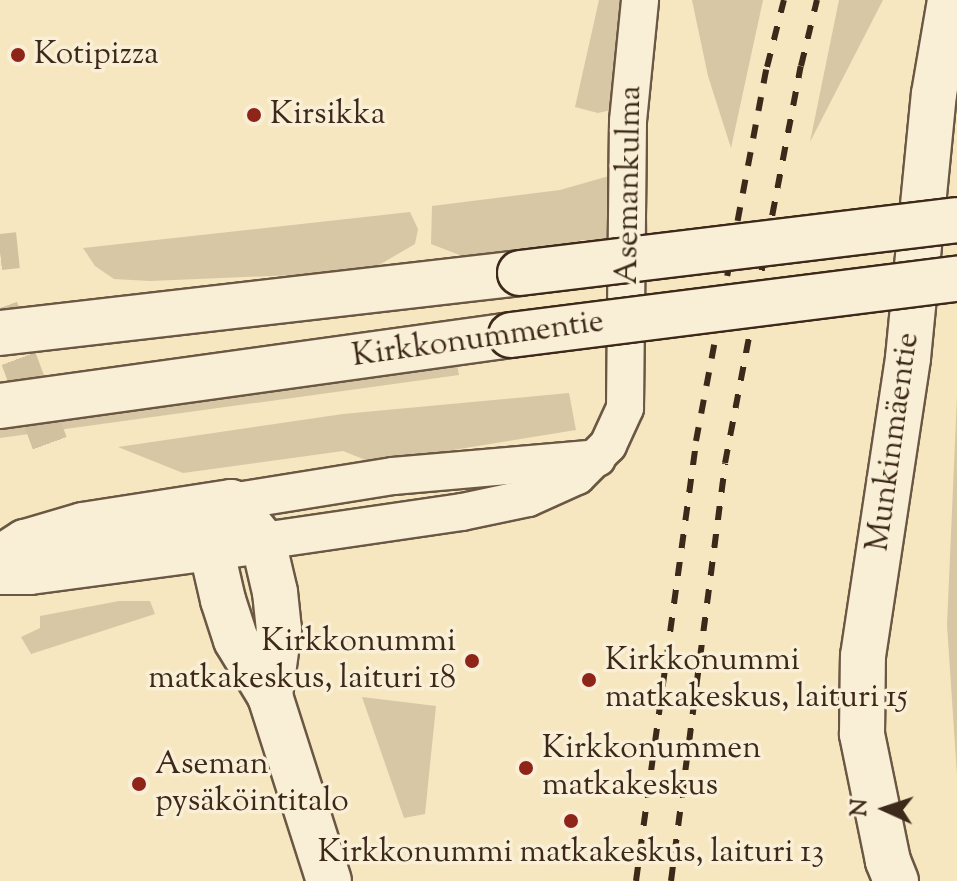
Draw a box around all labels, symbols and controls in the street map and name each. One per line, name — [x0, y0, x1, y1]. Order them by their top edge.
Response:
place label: Kotipizza — [34, 36, 159, 74]
marker: Kotipizza — [9, 46, 27, 64]
street label: Asemankulma — [609, 85, 651, 285]
place label: Kirsikka — [270, 96, 385, 134]
marker: Kirsikka — [245, 106, 263, 124]
street label: Kirkkonummentie — [350, 303, 606, 377]
street label: Munkinmäentie — [860, 330, 928, 554]
place label: Kirkkonummi matkakeskus, laituri 18 — [148, 624, 456, 699]
place label: Kirkkonummi matkakeskus, laituri 15 — [605, 643, 908, 718]
marker: Kirkkonummi matkakeskus, laituri 18 — [463, 652, 481, 670]
marker: Kirkkonummi matkakeskus, laituri 15 — [580, 671, 598, 689]
place label: Kirkkonummen matkakeskus — [542, 731, 761, 806]
place label: Aseman pysäköintitalo — [155, 747, 349, 822]
marker: Kirkkonummen matkakeskus — [517, 759, 535, 777]
north arrow — [845, 769, 925, 849]
marker: Aseman pysäköintitalo — [130, 775, 148, 793]
text: N — [845, 798, 877, 817]
marker: Kirkkonummi matkakeskus, laituri 13 — [562, 812, 580, 830]
place label: Kirkkonummi matkakeskus, laituri 13 — [318, 834, 824, 872]

